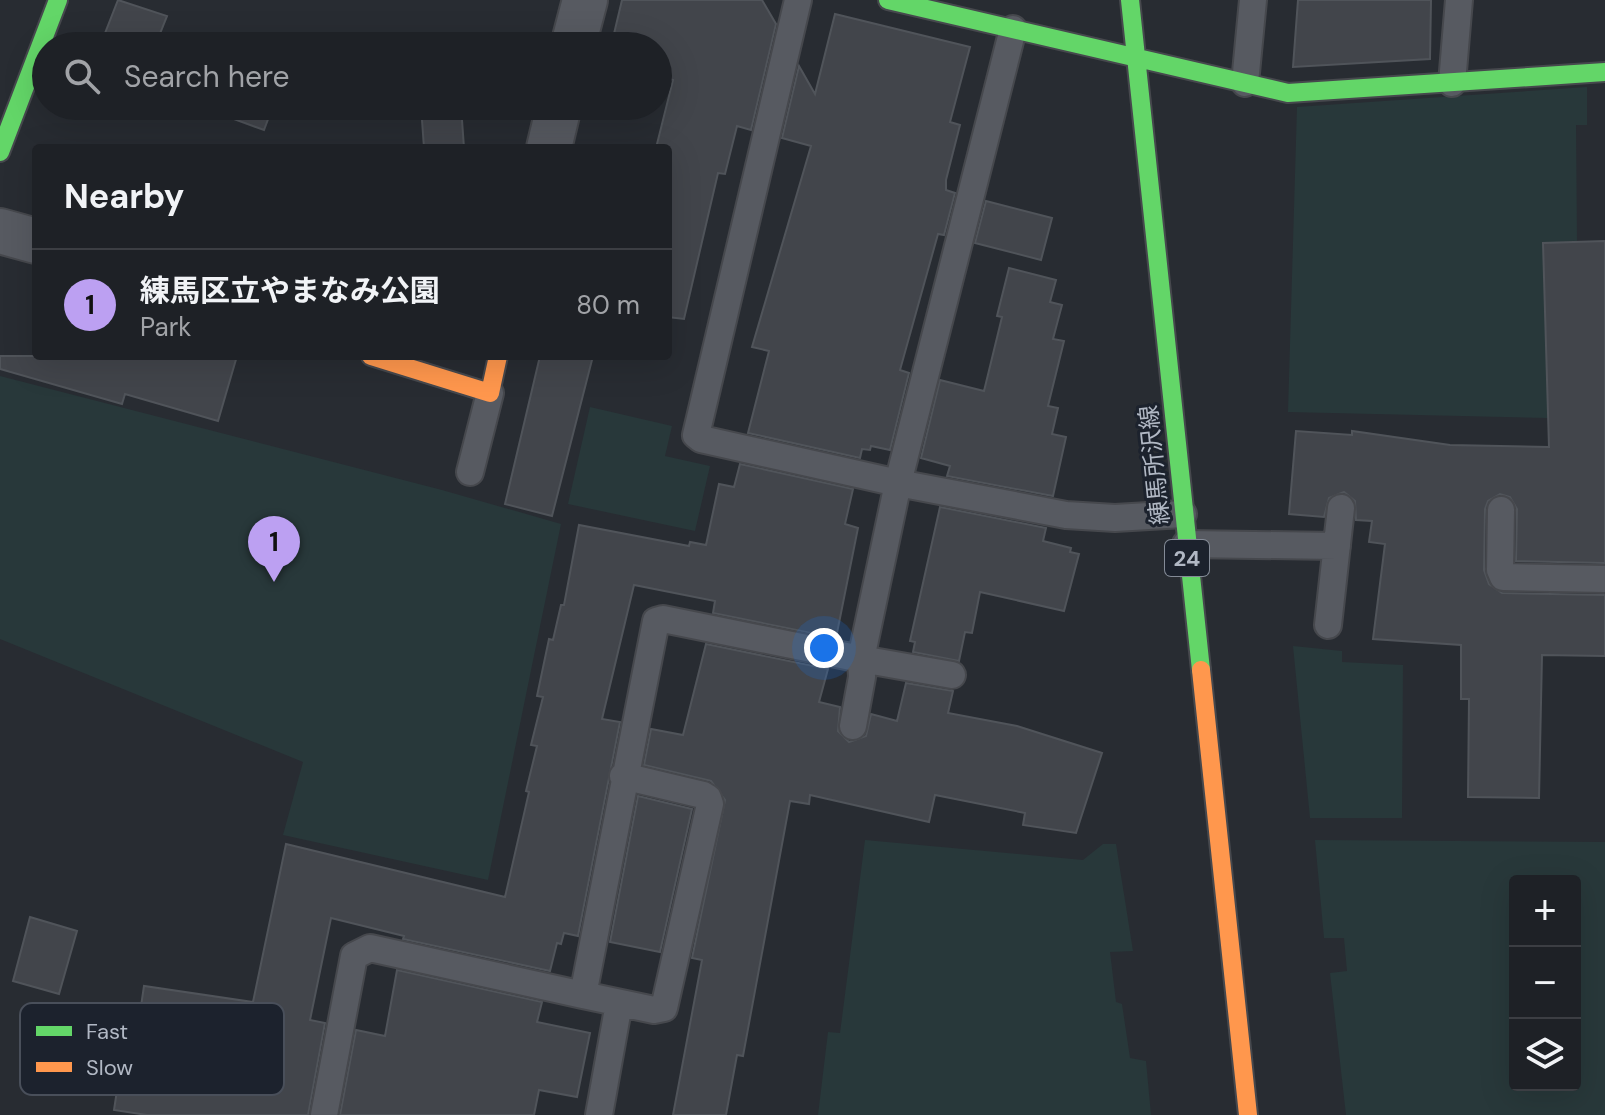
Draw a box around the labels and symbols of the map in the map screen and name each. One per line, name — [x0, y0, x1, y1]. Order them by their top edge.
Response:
street label: 練馬所沢線 — [1132, 404, 1176, 526]
pin: 1 — [248, 516, 300, 582]
road number: 24 — [1165, 540, 1209, 576]
your location — [804, 628, 844, 668]
legend — [20, 1003, 284, 1095]
text: Fast — [86, 1017, 128, 1046]
text: Slow — [86, 1053, 133, 1082]

